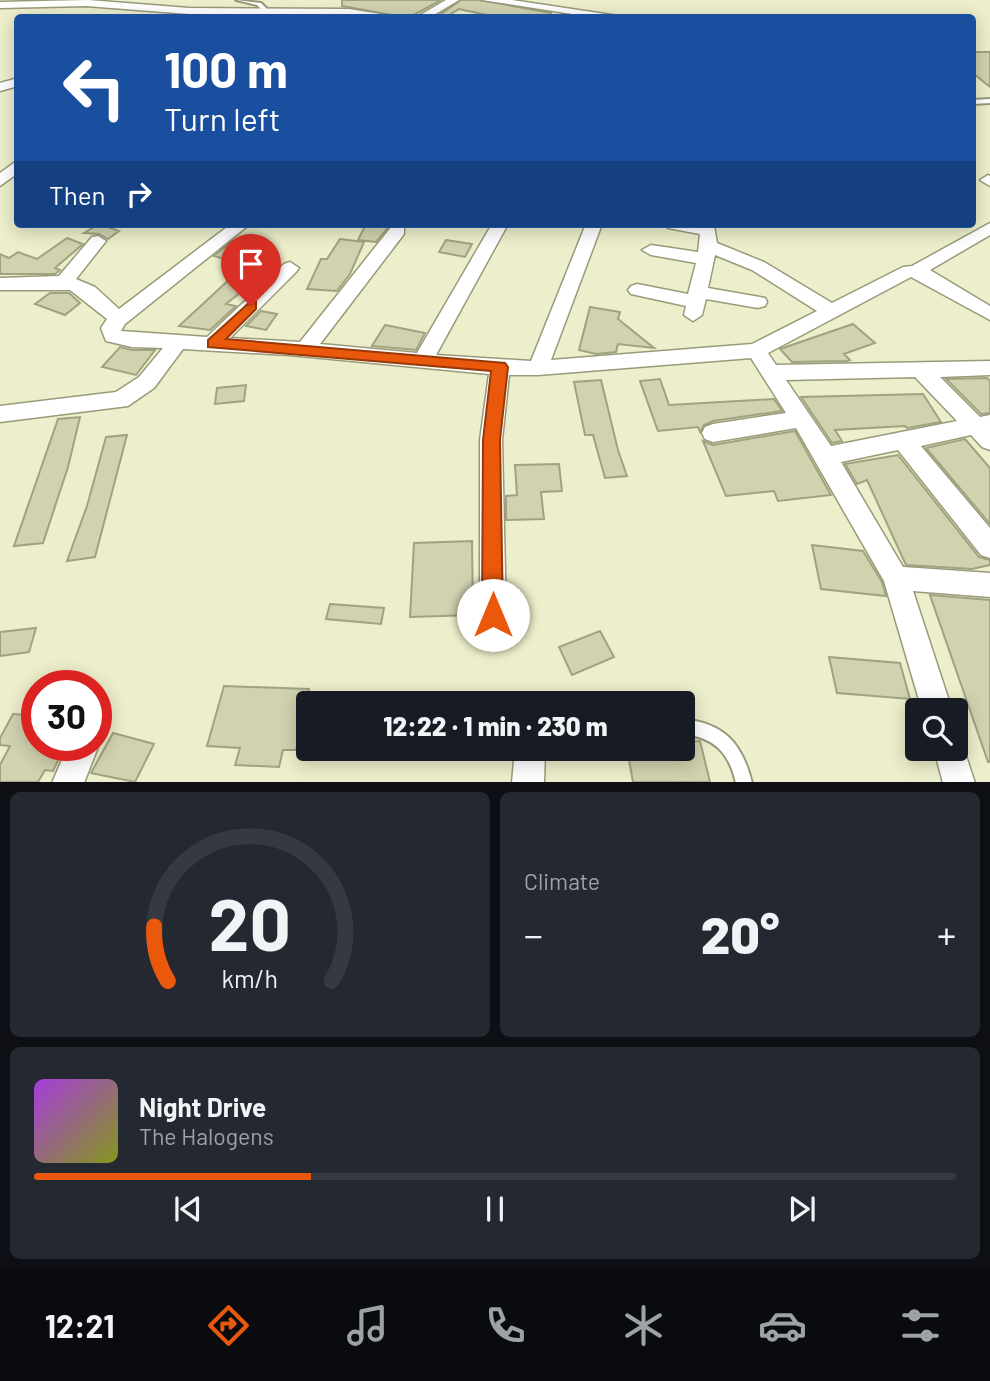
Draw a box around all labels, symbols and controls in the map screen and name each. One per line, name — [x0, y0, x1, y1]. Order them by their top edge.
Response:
text: 100 m — [164, 39, 288, 98]
icon: left — [49, 42, 140, 133]
text: Turn left — [164, 99, 281, 137]
icon: right — [120, 175, 158, 213]
text: Then — [49, 179, 106, 210]
pin — [221, 234, 281, 306]
icon: arrive — [232, 245, 270, 283]
position arrow — [456, 578, 530, 652]
speed limit sign: 30 — [21, 670, 112, 761]
map controls — [905, 698, 968, 761]
button: search — [905, 698, 968, 761]
text: 12:22 · 1 min · 230 m — [383, 710, 608, 741]
text: Climate — [524, 867, 600, 895]
text: 20 — [209, 878, 291, 966]
text: 20° — [701, 902, 779, 964]
text: − — [524, 911, 543, 957]
text: + — [937, 911, 956, 957]
text: km/h — [222, 962, 278, 992]
text: Night Drive — [139, 1091, 266, 1122]
text: The Halogens — [139, 1122, 274, 1150]
icon: previous — [169, 1190, 207, 1228]
icon: pause — [476, 1190, 514, 1228]
icon: next — [783, 1190, 821, 1228]
icon: directions — [204, 1301, 253, 1350]
icon: music — [343, 1301, 392, 1350]
icon: phone — [481, 1301, 530, 1350]
icon: climate — [619, 1301, 668, 1350]
icon: car — [758, 1301, 807, 1350]
icon: filters — [896, 1301, 945, 1350]
text: 12:21 — [45, 1306, 115, 1344]

